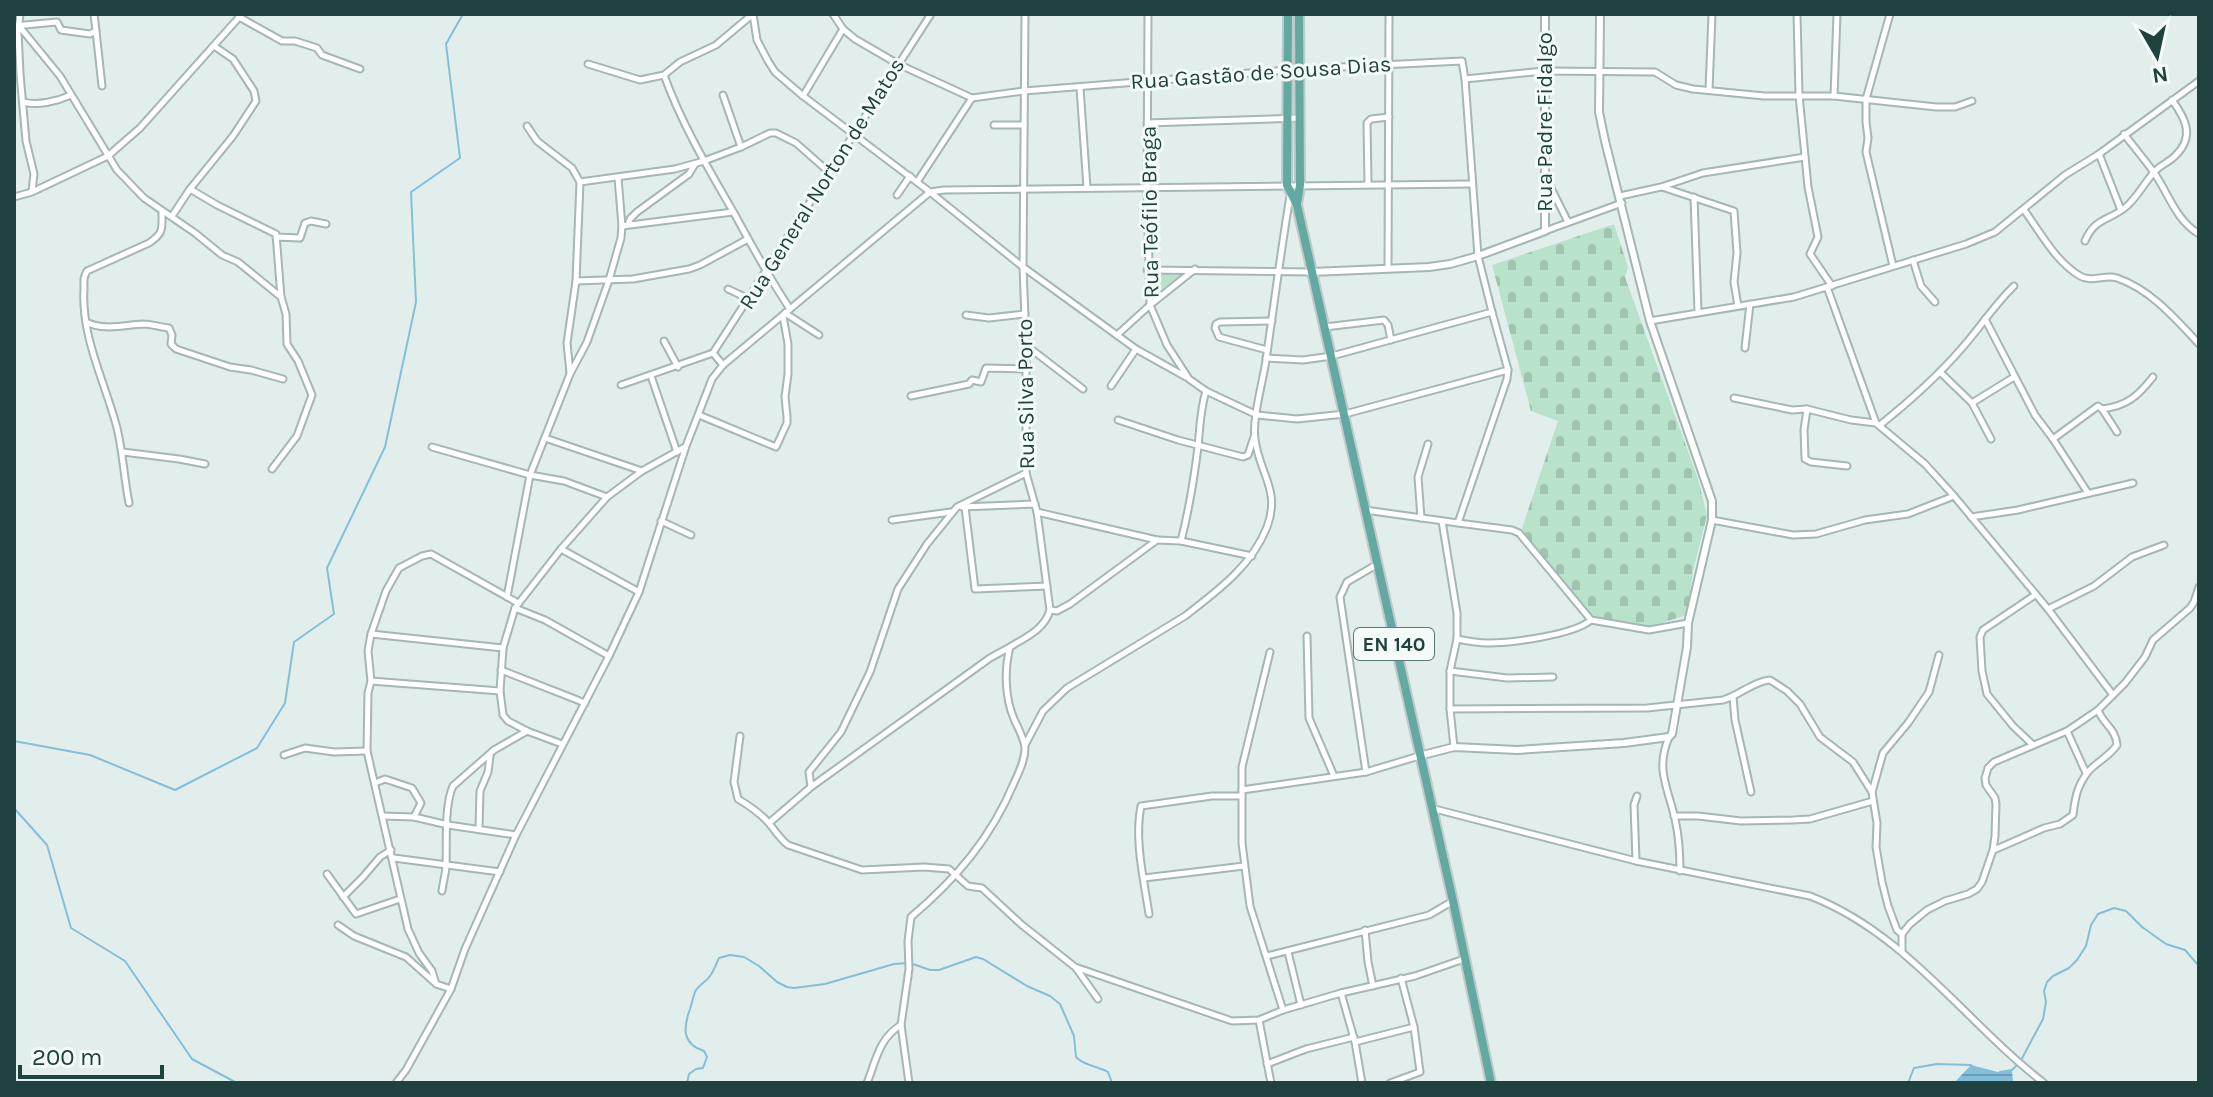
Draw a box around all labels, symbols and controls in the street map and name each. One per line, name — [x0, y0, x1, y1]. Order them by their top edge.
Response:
north arrow — [2117, 16, 2197, 96]
street label: Rua Padre Fidalgo — [1532, 32, 1558, 212]
street label: Rua Gastão de Sousa Dias — [1130, 51, 1392, 95]
street label: Rua General Norton de Matos — [734, 53, 910, 315]
text: N — [2150, 61, 2170, 89]
street label: Rua Teófilo Braga — [1135, 125, 1165, 299]
street label: Rua Silva Porto — [1012, 318, 1040, 470]
road number: EN 140 — [1354, 628, 1434, 660]
scale bar — [20, 1029, 162, 1079]
text: 200 m — [32, 1043, 103, 1071]

